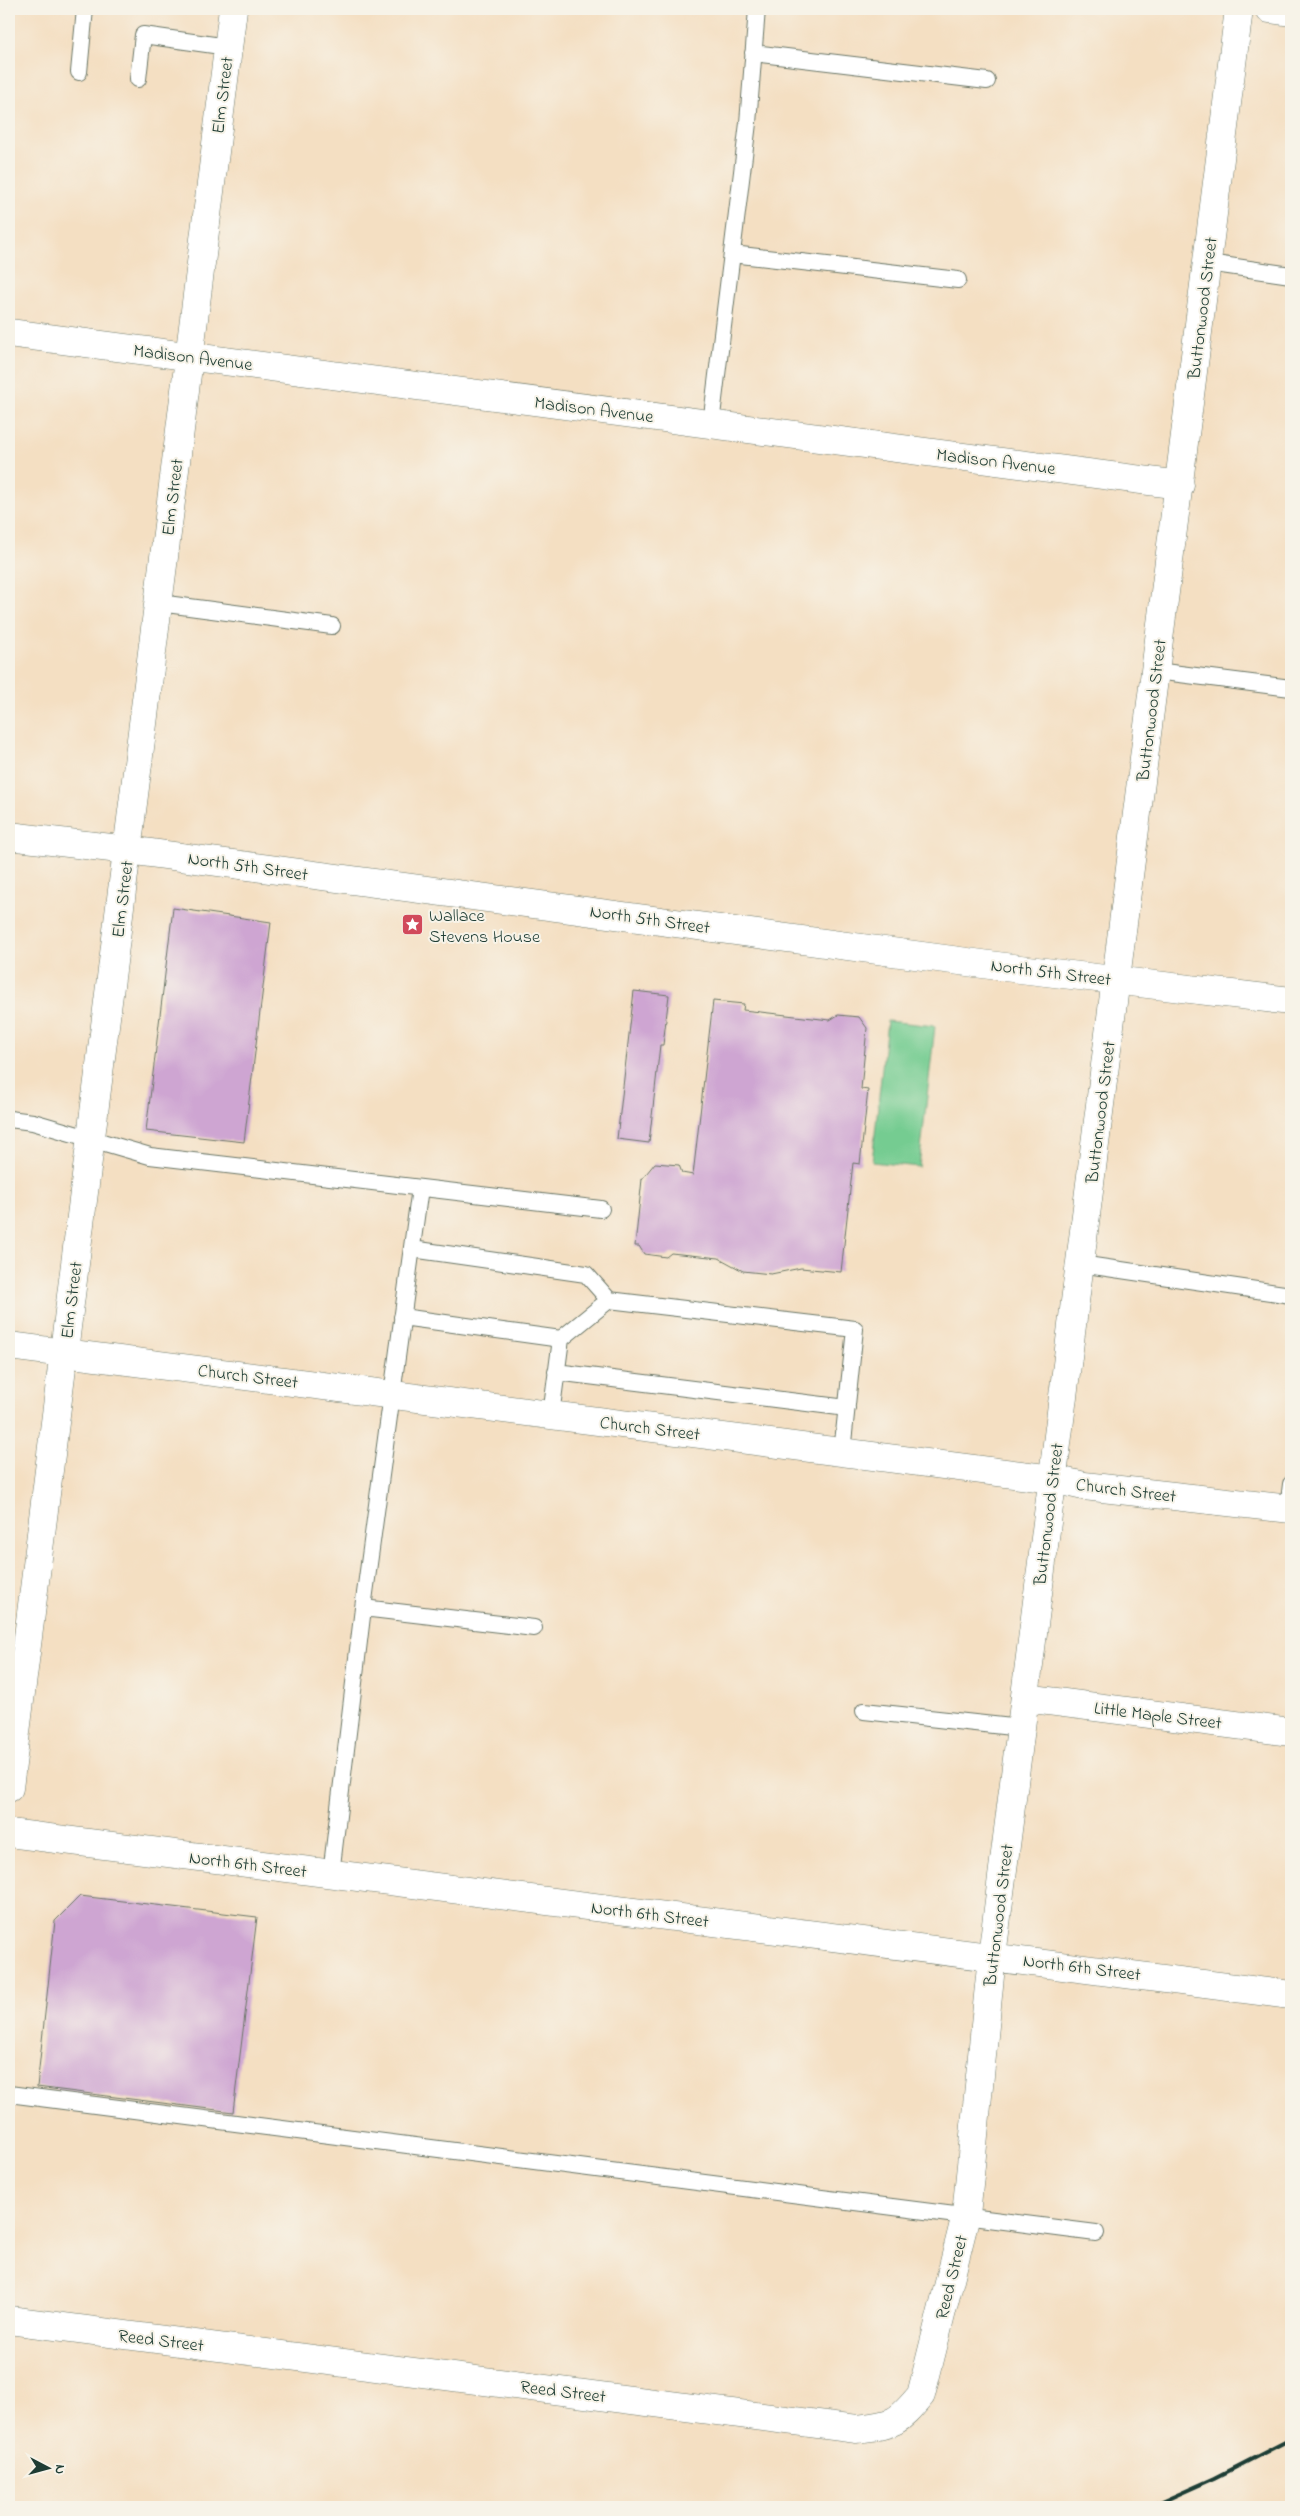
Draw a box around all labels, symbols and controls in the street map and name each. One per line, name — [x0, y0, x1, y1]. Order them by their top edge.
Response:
street label: Elm Street — [206, 55, 242, 135]
street label: Buttonwood Street — [1182, 236, 1226, 382]
street label: Madison Avenue — [132, 339, 255, 379]
street label: Madison Avenue — [533, 391, 656, 431]
street label: Madison Avenue — [935, 443, 1058, 483]
street label: Elm Street — [156, 457, 192, 537]
street label: Buttonwood Street — [1131, 638, 1175, 784]
street label: North 5th Street — [186, 847, 309, 889]
street label: Elm Street — [106, 859, 142, 939]
street label: North 5th Street — [588, 900, 711, 942]
place label: Wallace Stevens House — [429, 904, 541, 951]
place icon: Wallace Stevens House — [401, 913, 425, 937]
street label: North 5th Street — [989, 954, 1112, 994]
street label: Buttonwood Street — [1080, 1040, 1124, 1186]
street label: Elm Street — [55, 1260, 91, 1340]
street label: Church Street — [196, 1359, 299, 1397]
street label: Church Street — [598, 1411, 701, 1449]
street label: Buttonwood Street — [1028, 1442, 1072, 1588]
street label: Church Street — [1074, 1473, 1177, 1511]
street label: Little Maple Street — [1092, 1696, 1223, 1738]
street label: Buttonwood Street — [978, 1843, 1022, 1989]
street label: North 6th Street — [187, 1846, 308, 1886]
street label: North 6th Street — [589, 1896, 710, 1936]
street label: North 6th Street — [1021, 1949, 1142, 1989]
street label: Reed Street — [930, 2233, 976, 2322]
street label: Reed Street — [116, 2324, 205, 2360]
street label: Reed Street — [518, 2375, 607, 2411]
north arrow — [22, 2444, 72, 2494]
text: N — [49, 2463, 70, 2475]

